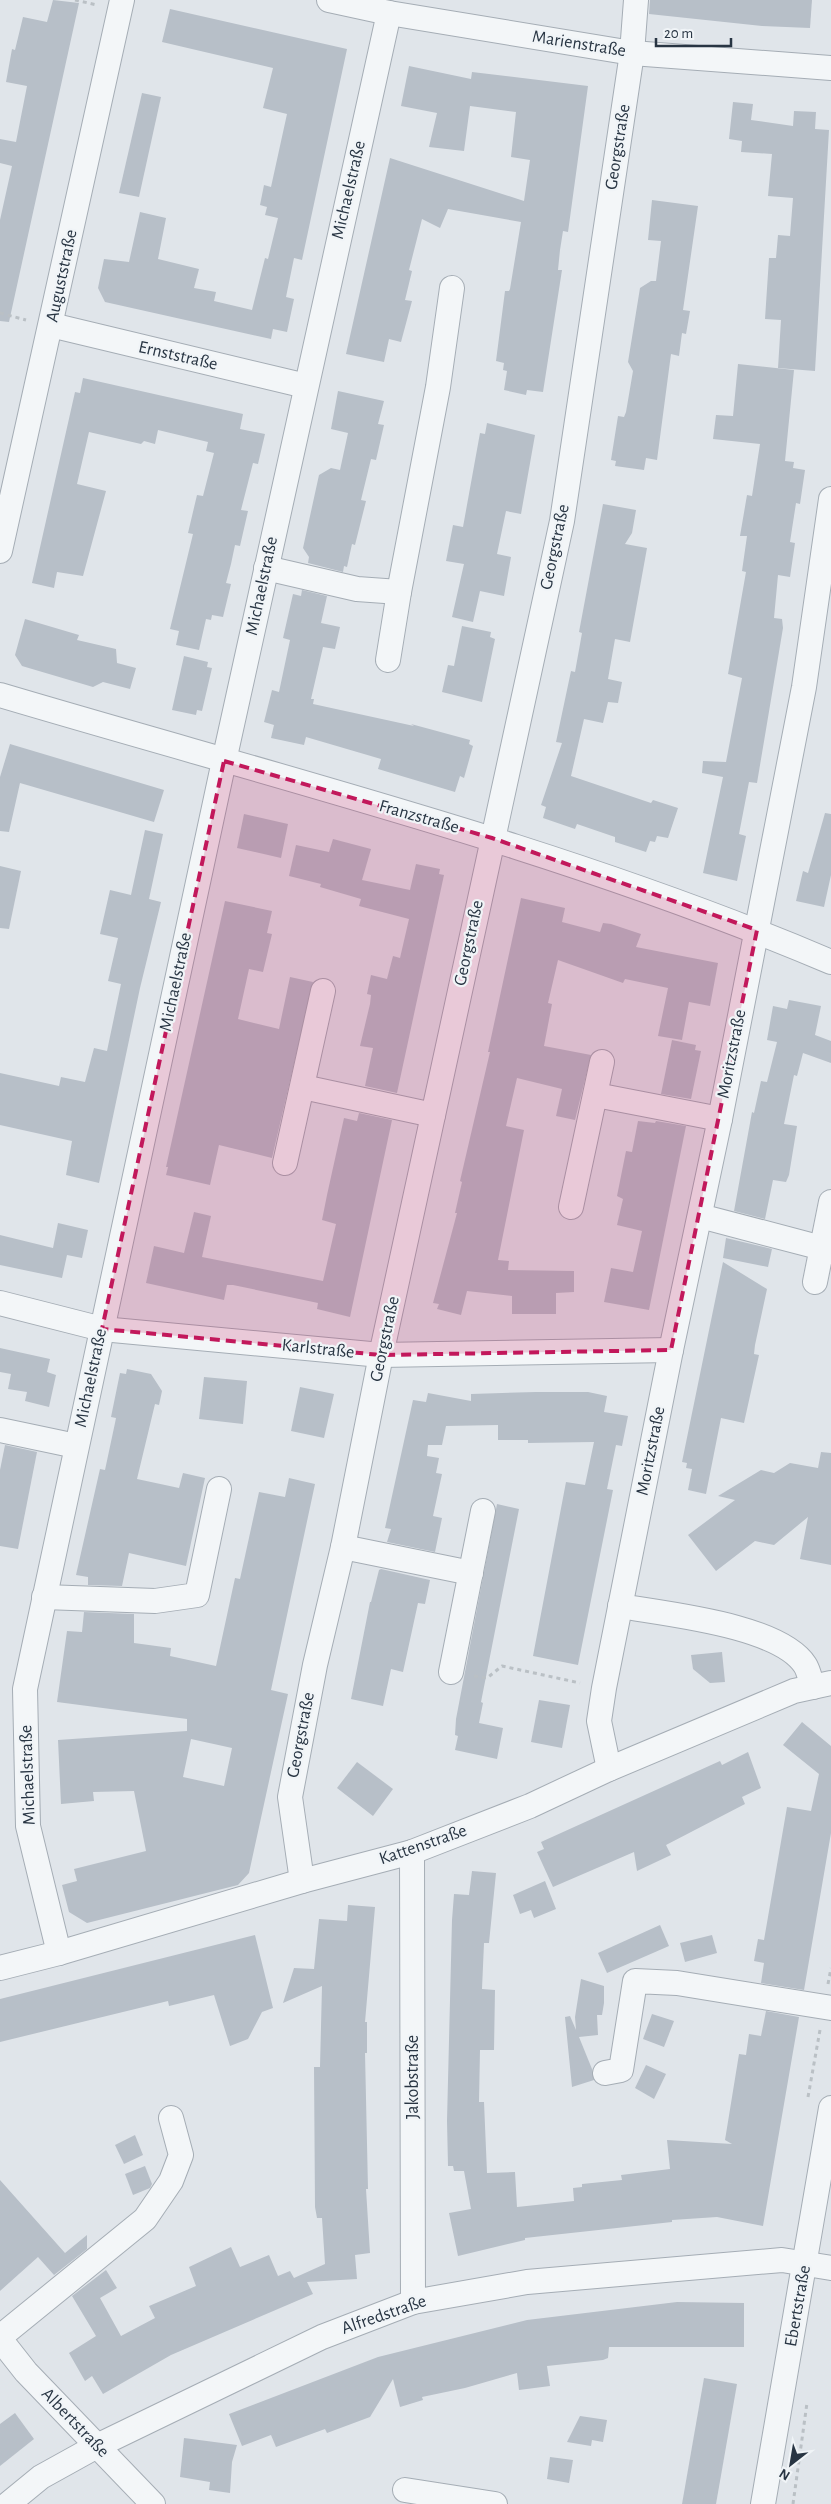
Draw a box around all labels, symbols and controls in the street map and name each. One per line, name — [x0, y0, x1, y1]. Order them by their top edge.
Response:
scale bar — [656, 15, 731, 47]
text: 20 m — [664, 26, 693, 41]
street label: Marienstraße — [531, 28, 627, 60]
street label: Georgstraße — [602, 103, 634, 191]
street label: Michaelstraße — [329, 139, 369, 241]
street label: Auguststraße — [43, 228, 81, 324]
street label: Ernststraße — [137, 338, 219, 374]
street label: Georgstraße — [537, 503, 573, 591]
street label: Michaelstraße — [243, 535, 281, 637]
street label: Franzstraße — [377, 797, 461, 837]
street label: Georgstraße — [451, 899, 487, 987]
street label: Michaelstraße — [157, 931, 195, 1033]
street label: Moritzstraße — [715, 1008, 749, 1100]
street label: Georgstraße — [367, 1295, 403, 1383]
street label: Michaelstraße — [72, 1327, 110, 1429]
street label: Karlstraße — [281, 1336, 355, 1362]
street label: Moritzstraße — [634, 1405, 668, 1497]
street label: Georgstraße — [284, 1691, 318, 1779]
street label: Michaelstraße — [17, 1724, 39, 1826]
street label: Kattenstraße — [377, 1822, 469, 1868]
street label: Jakobstraße — [404, 2035, 422, 2119]
street label: Ebertstraße — [782, 2264, 814, 2348]
street label: Alfredstraße — [339, 2292, 429, 2338]
street label: Albertstraße — [38, 2385, 112, 2461]
north arrow — [766, 2439, 816, 2489]
text: N — [777, 2466, 793, 2483]

